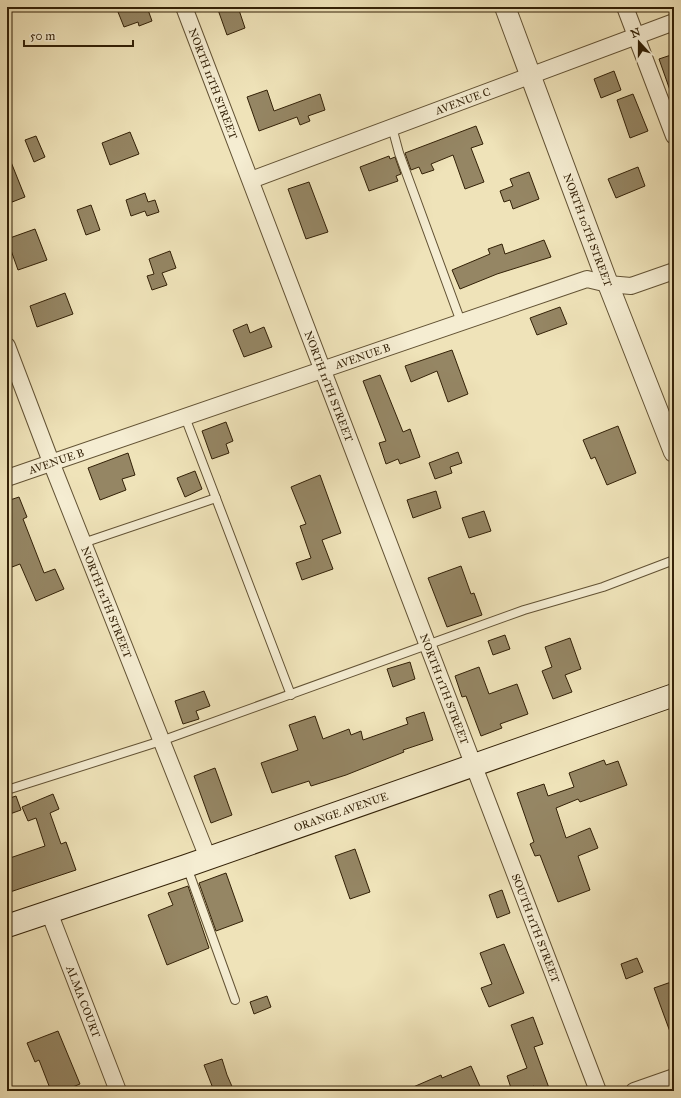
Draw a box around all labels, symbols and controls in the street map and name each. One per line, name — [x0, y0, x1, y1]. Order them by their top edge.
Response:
scale bar — [24, 22, 133, 48]
north arrow — [619, 22, 659, 62]
text: N — [629, 25, 643, 41]
street label: NORTH 11TH STREET — [186, 26, 240, 141]
text: 50 m — [30, 29, 55, 43]
street label: AVENUE C — [432, 85, 492, 117]
street label: NORTH 10TH STREET — [561, 172, 615, 289]
street label: NORTH 11TH STREET — [302, 329, 356, 444]
street label: AVENUE B — [332, 340, 392, 372]
street label: AVENUE B — [26, 446, 86, 477]
street label: NORTH 12TH STREET — [79, 545, 135, 660]
street label: NORTH 11TH STREET — [417, 632, 472, 747]
street label: ORANGE AVENUE — [292, 789, 390, 834]
street label: SOUTH 11TH STREET — [509, 872, 563, 985]
street label: ALMA COURT — [63, 963, 103, 1040]

